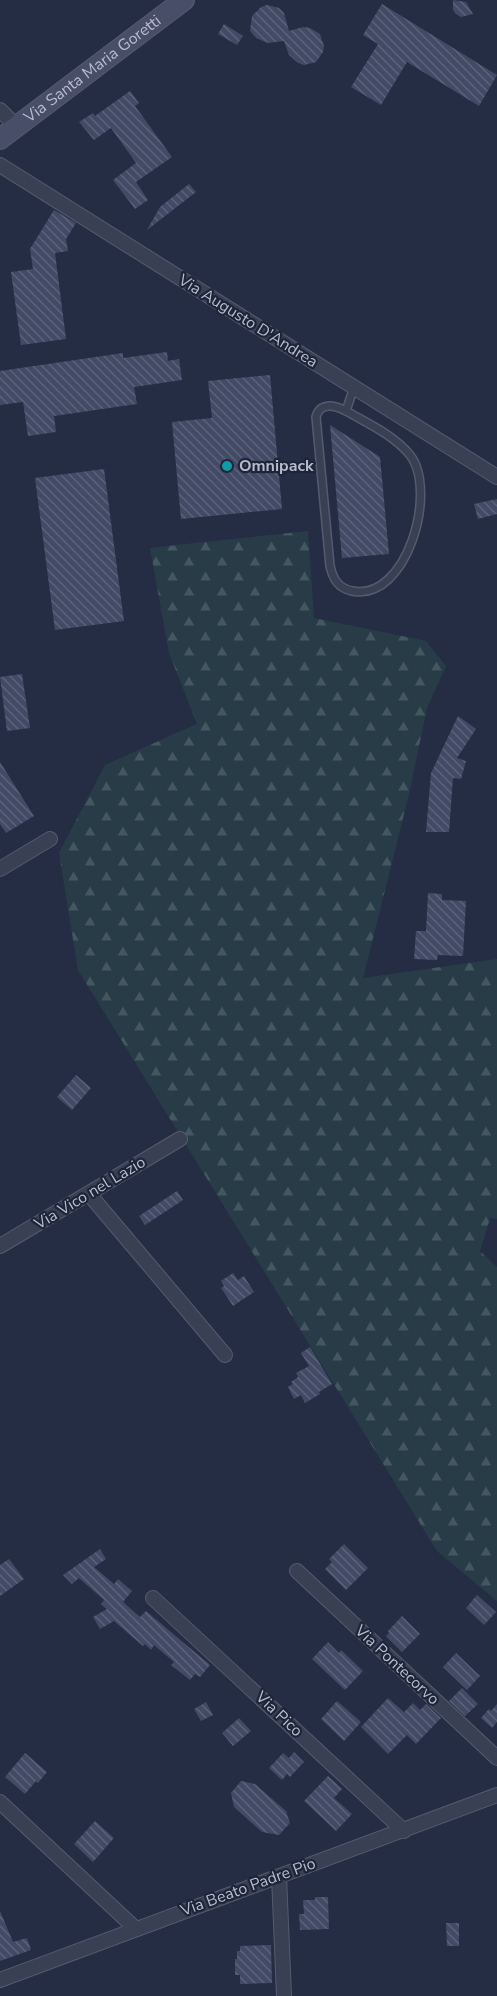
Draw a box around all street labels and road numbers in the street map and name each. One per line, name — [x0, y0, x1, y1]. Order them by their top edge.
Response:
street label: Via Santa Maria Goretti — [19, 10, 166, 129]
street label: Via Augusto D'Andrea — [173, 269, 322, 373]
street label: Via Vico nel Lazio — [29, 1151, 150, 1235]
street label: Via Pontecorvo — [349, 1619, 444, 1710]
street label: Via Pico — [250, 1686, 308, 1742]
street label: Via Beato Padre Pio — [176, 1852, 319, 1922]

